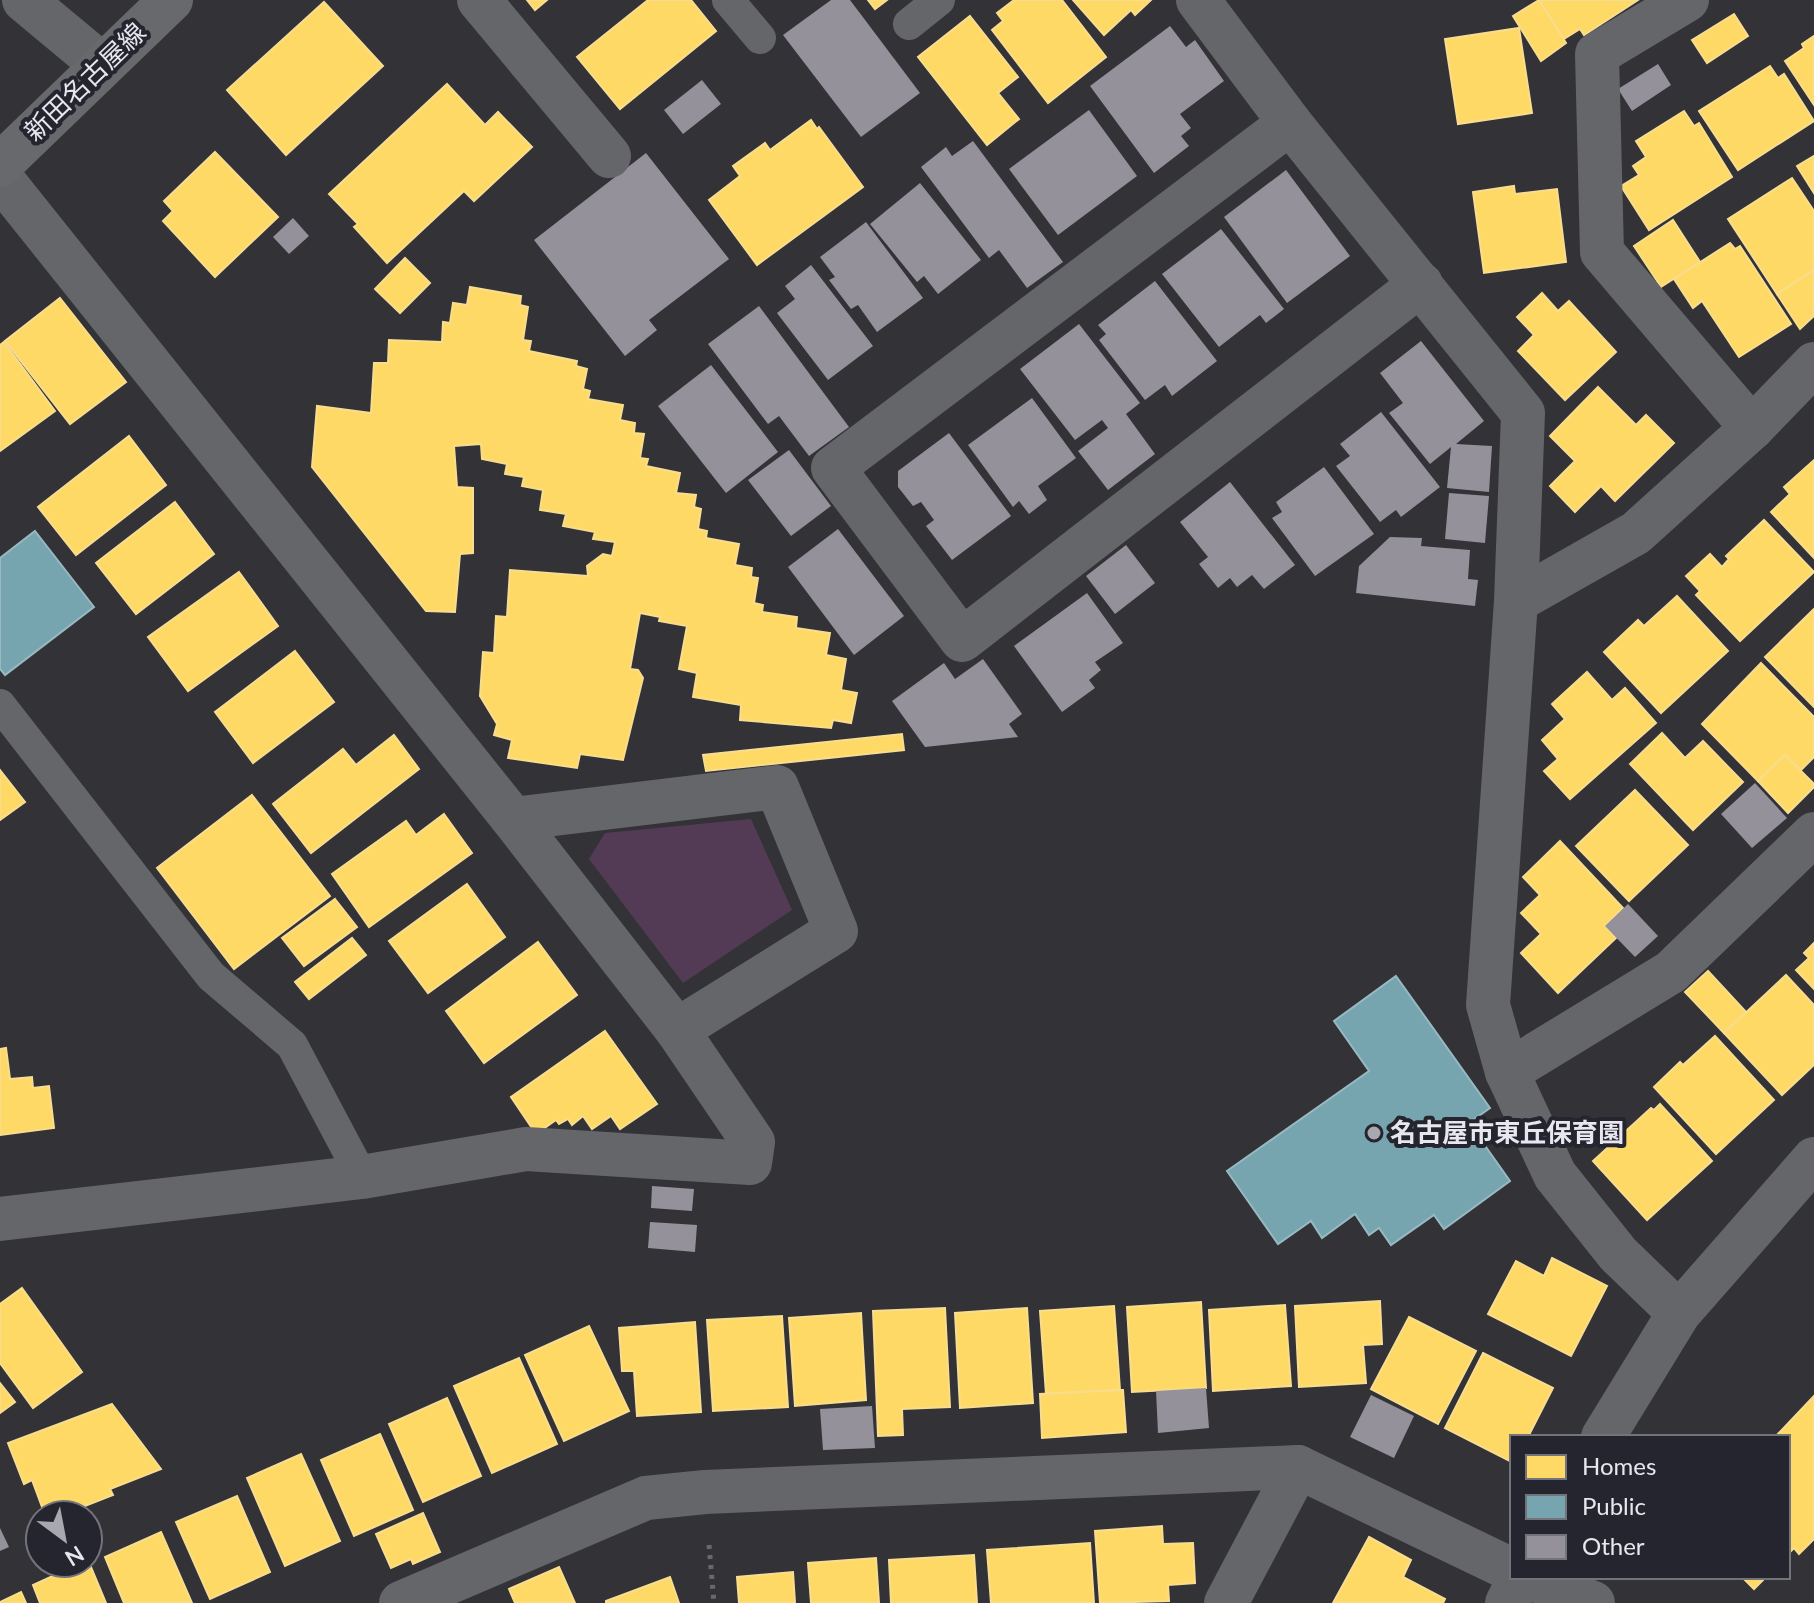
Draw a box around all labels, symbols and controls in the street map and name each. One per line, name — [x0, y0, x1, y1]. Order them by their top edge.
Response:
street label: 新田名古屋線 — [17, 16, 152, 147]
place label: 名古屋市東丘保育園 — [1390, 1116, 1624, 1148]
marker: 名古屋市東丘保育園 — [1365, 1124, 1383, 1142]
legend — [1510, 1435, 1790, 1579]
text: Homes — [1582, 1451, 1656, 1480]
text: Public — [1582, 1491, 1646, 1520]
north arrow — [24, 1499, 104, 1579]
text: Other — [1582, 1531, 1645, 1560]
text: N — [61, 1540, 89, 1572]

